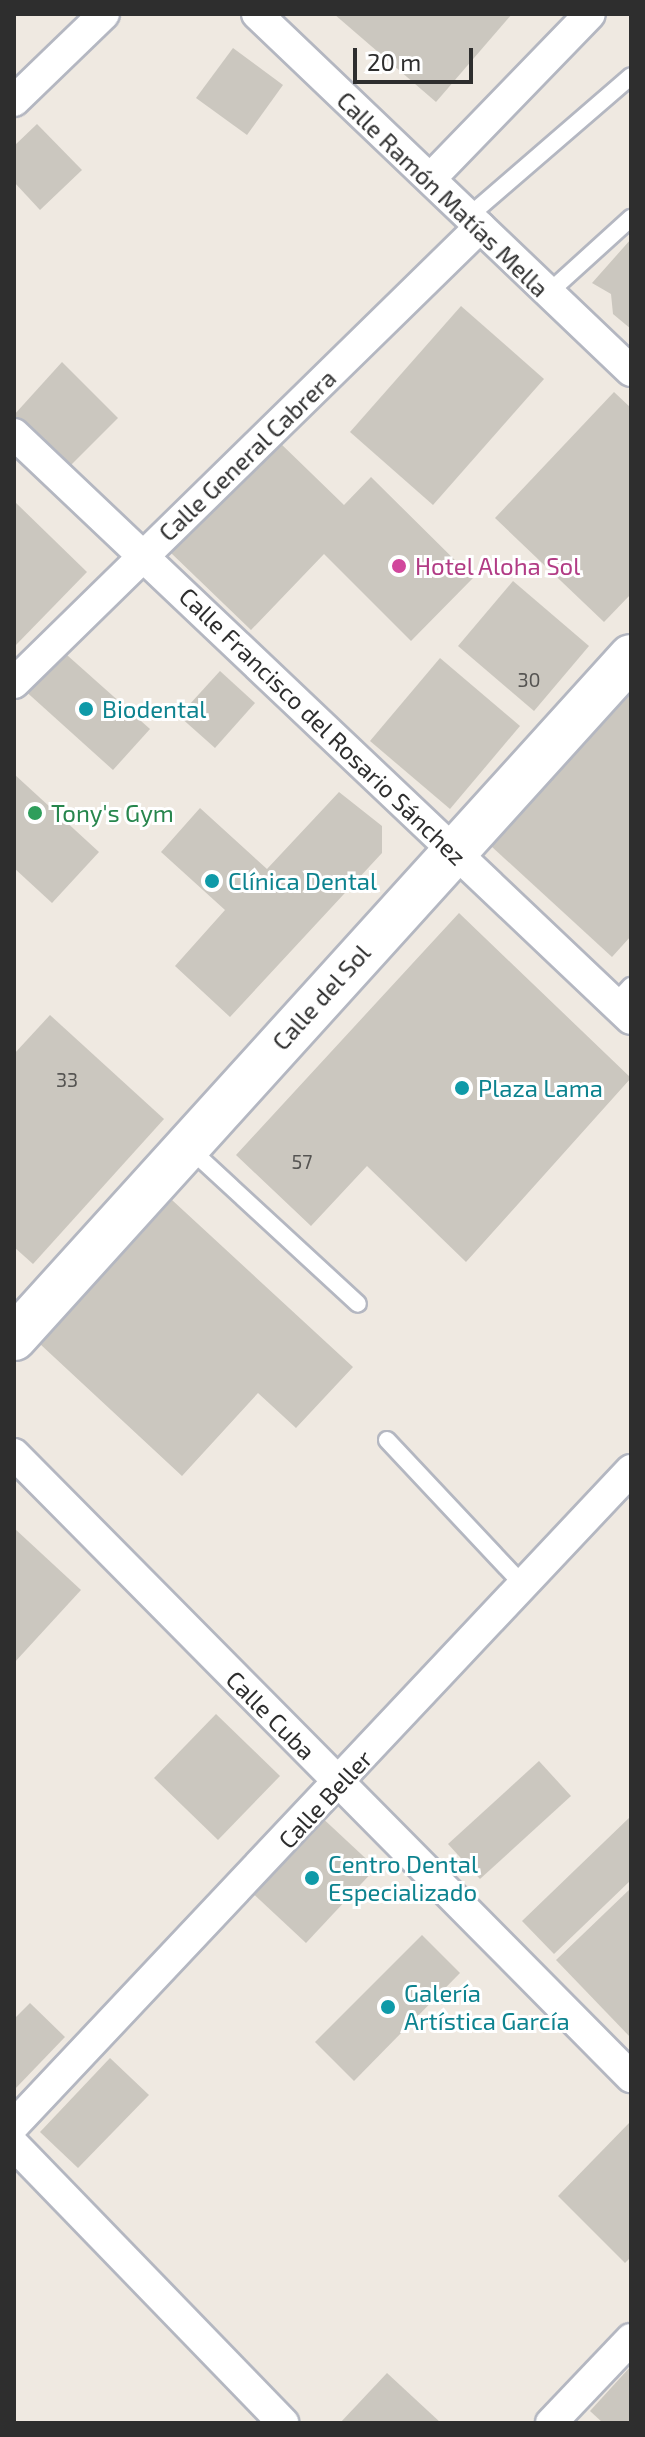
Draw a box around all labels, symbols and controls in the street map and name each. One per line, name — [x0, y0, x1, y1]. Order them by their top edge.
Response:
scale bar — [357, 32, 477, 82]
text: 20 m — [367, 47, 421, 76]
street label: Calle Ramón Matías Mella — [331, 85, 555, 303]
street label: Calle General Cabrera — [152, 363, 342, 547]
place label: Hotel Aloha Sol — [415, 552, 582, 580]
marker: Hotel Aloha Sol — [390, 557, 408, 575]
street label: Calle Francisco del Rosario Sánchez — [174, 581, 472, 871]
house number: 30 — [517, 667, 541, 691]
place label: Biodental — [102, 695, 206, 723]
marker: Biodental — [77, 700, 95, 718]
place label: Tony's Gym — [51, 799, 174, 827]
marker: Tony's Gym — [26, 804, 44, 822]
place label: Clínica Dental — [228, 867, 377, 895]
marker: Clínica Dental — [203, 872, 221, 890]
street label: Calle del Sol — [266, 938, 376, 1056]
house number: 33 — [56, 1067, 78, 1091]
place label: Plaza Lama — [478, 1074, 603, 1102]
marker: Plaza Lama — [453, 1079, 471, 1097]
house number: 57 — [292, 1149, 312, 1173]
street label: Calle Cuba — [221, 1665, 321, 1765]
street label: Calle Beller — [272, 1744, 378, 1854]
place label: Centro Dental Especializado — [328, 1850, 478, 1906]
marker: Centro Dental Especializado — [303, 1869, 321, 1887]
place label: Galería Artística García — [404, 1979, 570, 2035]
marker: Galería Artística García — [379, 1998, 397, 2016]

